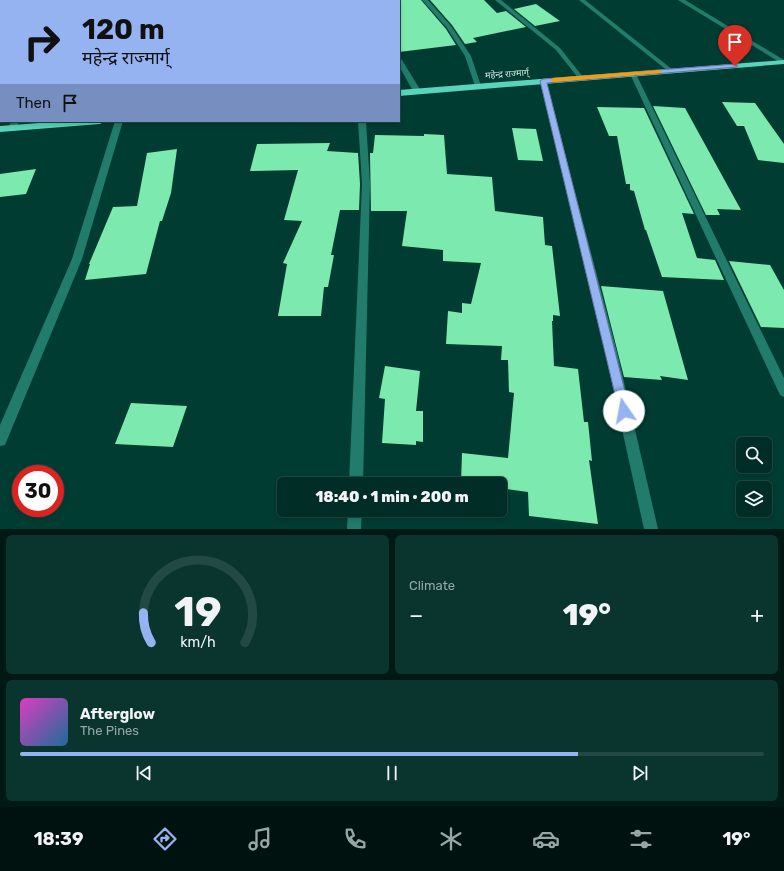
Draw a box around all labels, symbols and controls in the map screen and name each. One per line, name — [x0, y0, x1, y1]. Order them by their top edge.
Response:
text: 120 m — [82, 13, 165, 46]
icon: right — [16, 16, 68, 68]
pin — [718, 25, 752, 66]
icon: arrive — [724, 31, 746, 53]
text: महेन्द्र राज्मार्ग् — [82, 47, 170, 69]
street label: महेन्द्र राज्मार्ग् — [485, 66, 531, 82]
icon: arrive — [59, 92, 81, 114]
text: Then — [16, 94, 51, 112]
position arrow — [603, 390, 645, 432]
map controls — [736, 437, 772, 517]
button: search — [736, 437, 772, 473]
speed limit sign: 30 — [12, 465, 64, 517]
button: layers — [736, 481, 772, 517]
text: 18:40 · 1 min · 200 m — [315, 488, 469, 506]
text: Climate — [409, 578, 455, 593]
text: 19 — [174, 586, 221, 635]
text: 19° — [563, 597, 611, 633]
text: − — [409, 602, 423, 629]
text: + — [750, 602, 764, 629]
text: km/h — [180, 633, 215, 650]
text: Afterglow — [80, 705, 155, 723]
text: The Pines — [80, 723, 139, 738]
icon: previous — [133, 762, 155, 784]
icon: pause — [381, 762, 403, 784]
icon: next — [629, 762, 651, 784]
icon: directions — [151, 825, 179, 853]
icon: music — [246, 825, 274, 853]
icon: phone — [341, 825, 369, 853]
icon: climate — [437, 825, 465, 853]
icon: car — [532, 825, 560, 853]
icon: filters — [627, 825, 655, 853]
text: 18:39 — [34, 828, 83, 850]
text: 19° — [722, 828, 750, 850]

